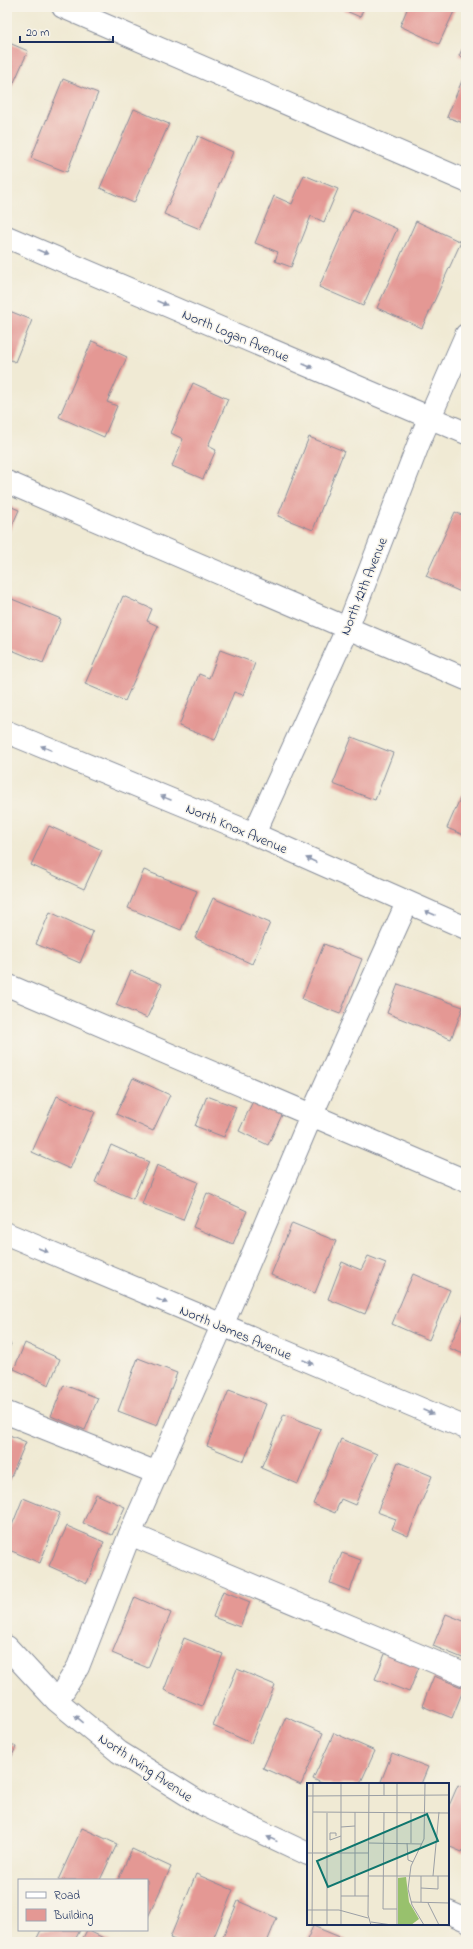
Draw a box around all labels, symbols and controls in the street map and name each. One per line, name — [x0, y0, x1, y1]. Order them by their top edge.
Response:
scale bar — [20, 18, 113, 44]
text: 20 m — [26, 24, 49, 42]
one-way arrow — [37, 250, 49, 256]
one-way arrow — [157, 301, 169, 307]
street label: North Logan Avenue — [178, 304, 293, 370]
one-way arrow — [302, 363, 314, 369]
street label: North 12th Avenue — [335, 534, 394, 639]
one-way arrow — [40, 745, 51, 751]
one-way arrow — [160, 794, 172, 800]
street label: North Knox Avenue — [182, 799, 291, 861]
one-way arrow — [306, 857, 317, 863]
one-way arrow — [424, 909, 436, 915]
one-way arrow — [37, 1247, 49, 1253]
one-way arrow — [157, 1298, 169, 1304]
street label: North James Avenue — [176, 1300, 295, 1367]
one-way arrow — [303, 1359, 314, 1365]
one-way arrow — [423, 1409, 434, 1415]
one-way arrow — [74, 1715, 84, 1724]
street label: North Irving Avenue — [93, 1729, 197, 1809]
inset map — [307, 1783, 449, 1925]
one-way arrow — [267, 1836, 278, 1842]
legend — [18, 1879, 148, 1931]
text: Road — [54, 1887, 80, 1905]
text: Building — [53, 1907, 93, 1926]

